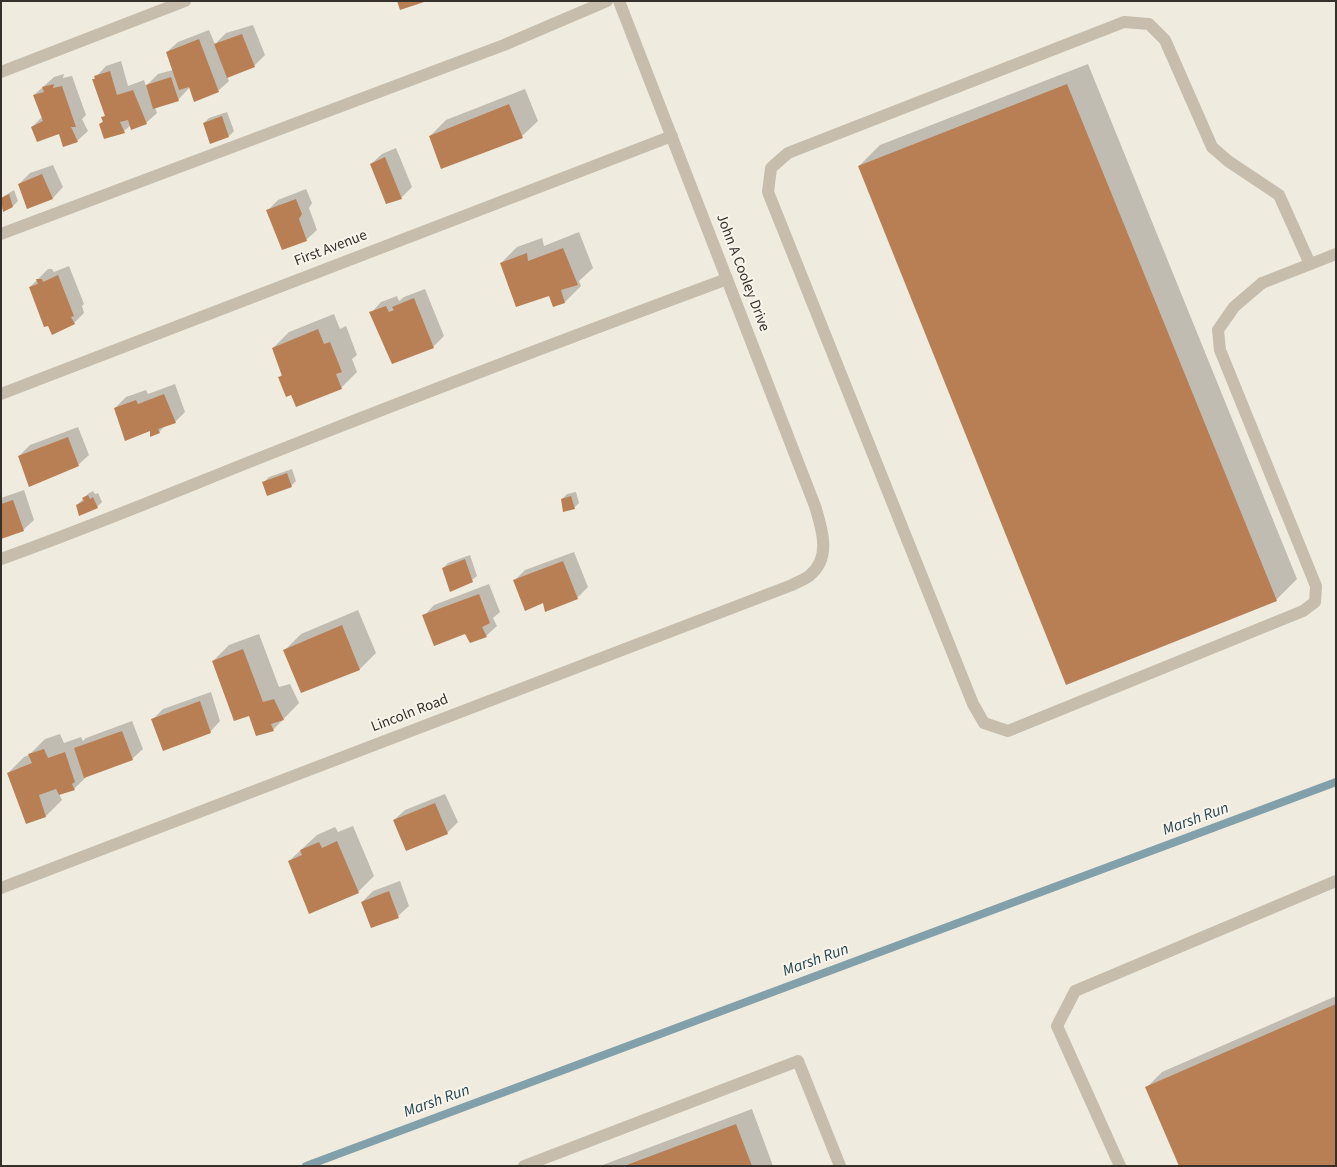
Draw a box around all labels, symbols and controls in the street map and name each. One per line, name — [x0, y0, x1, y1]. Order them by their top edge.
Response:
street label: John A Cooley Drive — [711, 212, 773, 334]
street label: First Avenue — [292, 227, 370, 271]
street label: Lincoln Road — [369, 691, 451, 737]
water label: Marsh Run — [1160, 799, 1232, 841]
water label: Marsh Run — [780, 940, 852, 982]
water label: Marsh Run — [401, 1081, 473, 1123]

